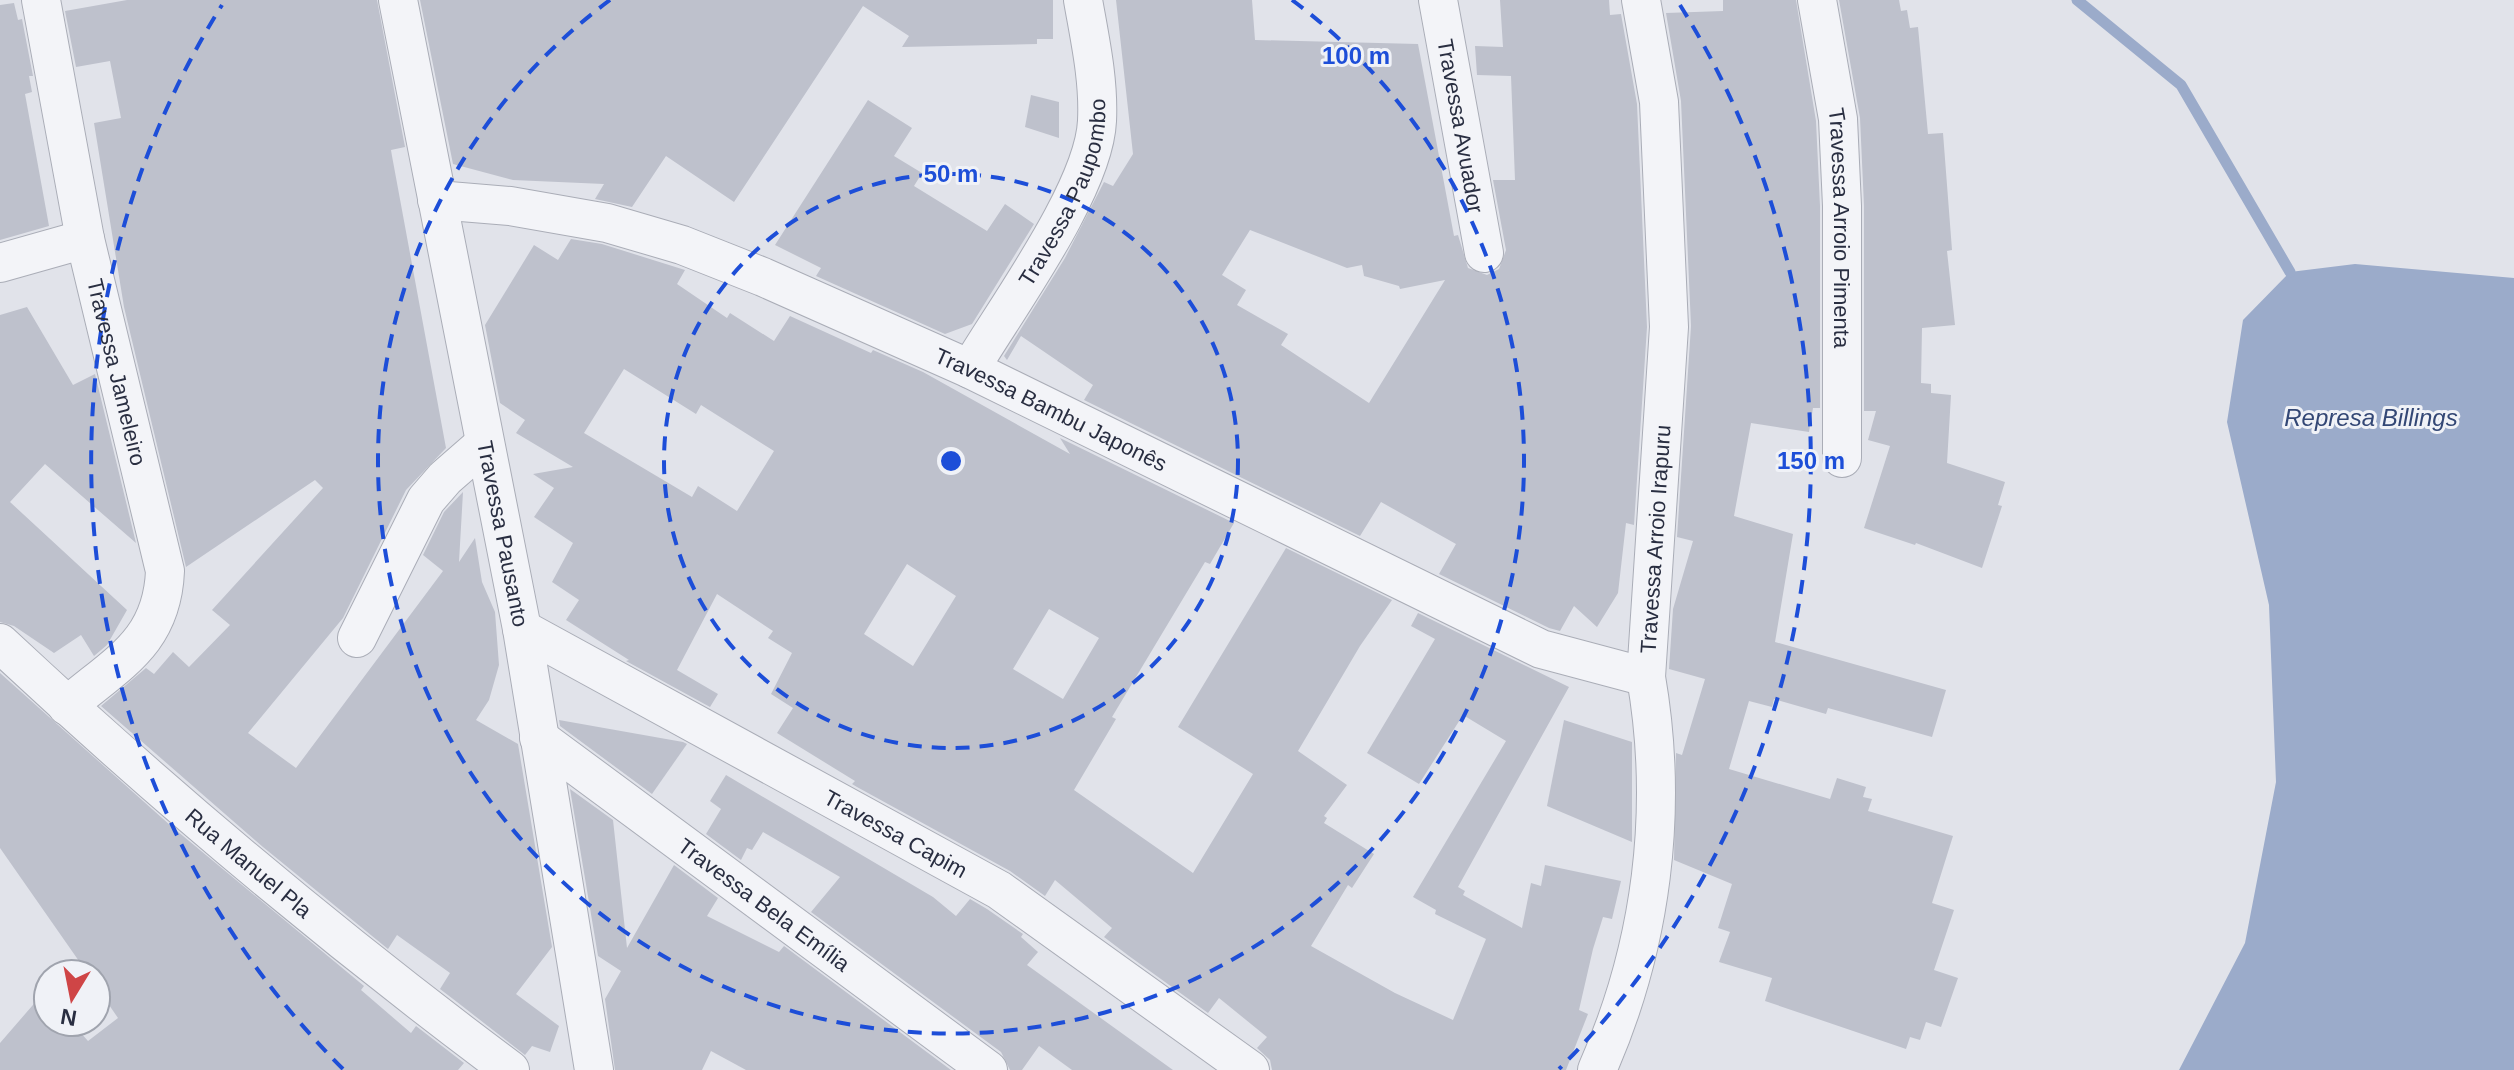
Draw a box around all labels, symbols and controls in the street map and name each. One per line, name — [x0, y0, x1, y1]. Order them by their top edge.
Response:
street label: Travessa Avuador — [1433, 37, 1489, 215]
text: 100 m — [1322, 42, 1390, 69]
street label: Travessa Paupombo — [1013, 98, 1110, 290]
street label: Travessa Arroio Pimenta — [1824, 106, 1855, 349]
text: 50 m — [924, 160, 978, 187]
street label: Travessa Jameleiro — [83, 276, 152, 468]
street label: Travessa Bambu Japonês — [931, 343, 1171, 476]
water label: Represa Billings — [2284, 404, 2458, 431]
street label: Travessa Arroio Irapuru — [1635, 424, 1675, 654]
street label: Travessa Pausanto — [473, 439, 534, 629]
centre of rings — [937, 447, 965, 475]
text: 150 m — [1777, 447, 1845, 474]
street label: Travessa Capim — [820, 784, 972, 883]
street label: Rua Manuel Pla — [181, 803, 317, 923]
street label: Travessa Bela Emília — [673, 833, 855, 977]
north arrow — [32, 958, 112, 1038]
text: N — [59, 1004, 79, 1031]

